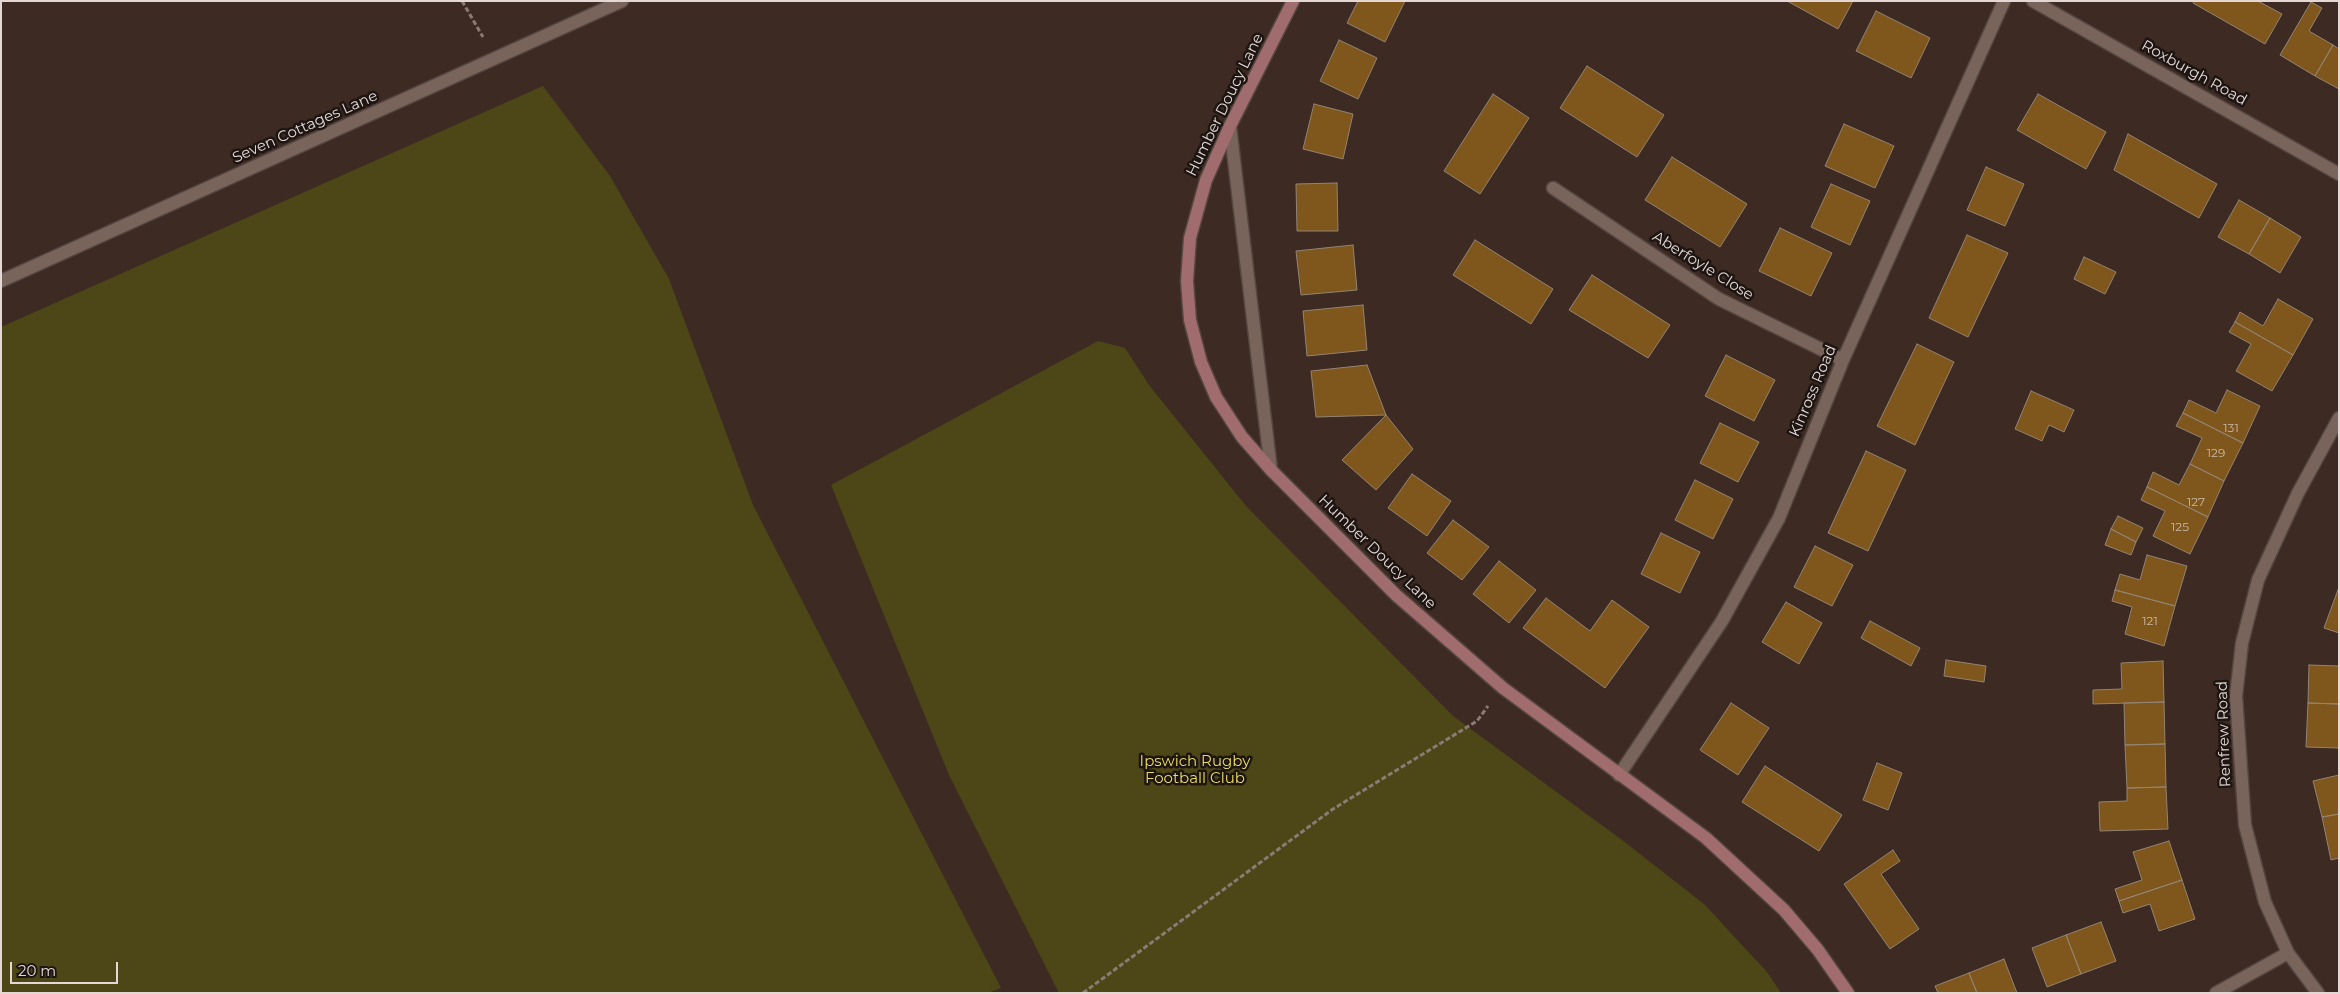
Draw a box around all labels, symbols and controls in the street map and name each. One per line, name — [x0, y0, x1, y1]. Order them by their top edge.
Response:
street label: Humber Doucy Lane — [1183, 31, 1267, 179]
street label: Roxburgh Road — [2138, 37, 2250, 109]
street label: Seven Cottages Lane — [230, 87, 380, 167]
street label: Aberfoyle Close — [1649, 228, 1757, 304]
street label: Kinross Road — [1786, 342, 1840, 440]
house number: 131 — [2223, 421, 2239, 435]
house number: 129 — [2207, 446, 2225, 460]
street label: Humber Doucy Lane — [1314, 491, 1440, 613]
house number: 127 — [2187, 495, 2205, 509]
house number: 125 — [2171, 520, 2189, 534]
house number: 121 — [2142, 614, 2158, 628]
street label: Renfrew Road — [2213, 681, 2235, 787]
park label: Ipswich Rugby Football Club — [1140, 753, 1250, 788]
scale bar — [12, 952, 120, 984]
text: 20 m — [18, 961, 56, 980]

